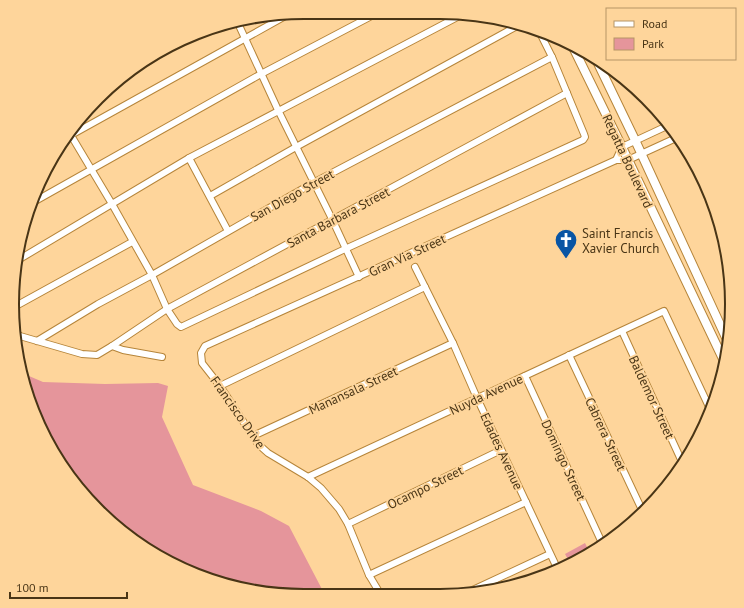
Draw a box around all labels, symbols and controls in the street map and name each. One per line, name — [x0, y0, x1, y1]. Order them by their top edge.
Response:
legend — [606, 8, 736, 60]
text: Road — [642, 16, 667, 31]
text: Park — [642, 36, 664, 51]
street label: Regatta Boulevard — [598, 112, 657, 211]
street label: San Diego Street — [247, 165, 338, 225]
street label: Santa Barbara Street — [284, 183, 393, 252]
place label: Saint Francis Xavier Church — [582, 225, 659, 257]
church icon: Saint Francis Xavier Church — [553, 227, 579, 260]
street label: Gran Via Street — [366, 230, 449, 281]
street label: Baldemor Street — [625, 353, 679, 442]
street label: Manansala Street — [306, 362, 401, 418]
street label: Nuyda Avenue — [447, 370, 526, 419]
street label: Francisco Drive — [206, 373, 269, 452]
street label: Cabrera Street — [581, 395, 630, 474]
street label: Edades Avenue — [476, 410, 527, 492]
street label: Domingo Street — [537, 417, 590, 504]
street label: Ocampo Street — [384, 461, 467, 513]
scale bar — [10, 574, 127, 600]
text: 100 m — [16, 580, 49, 595]

